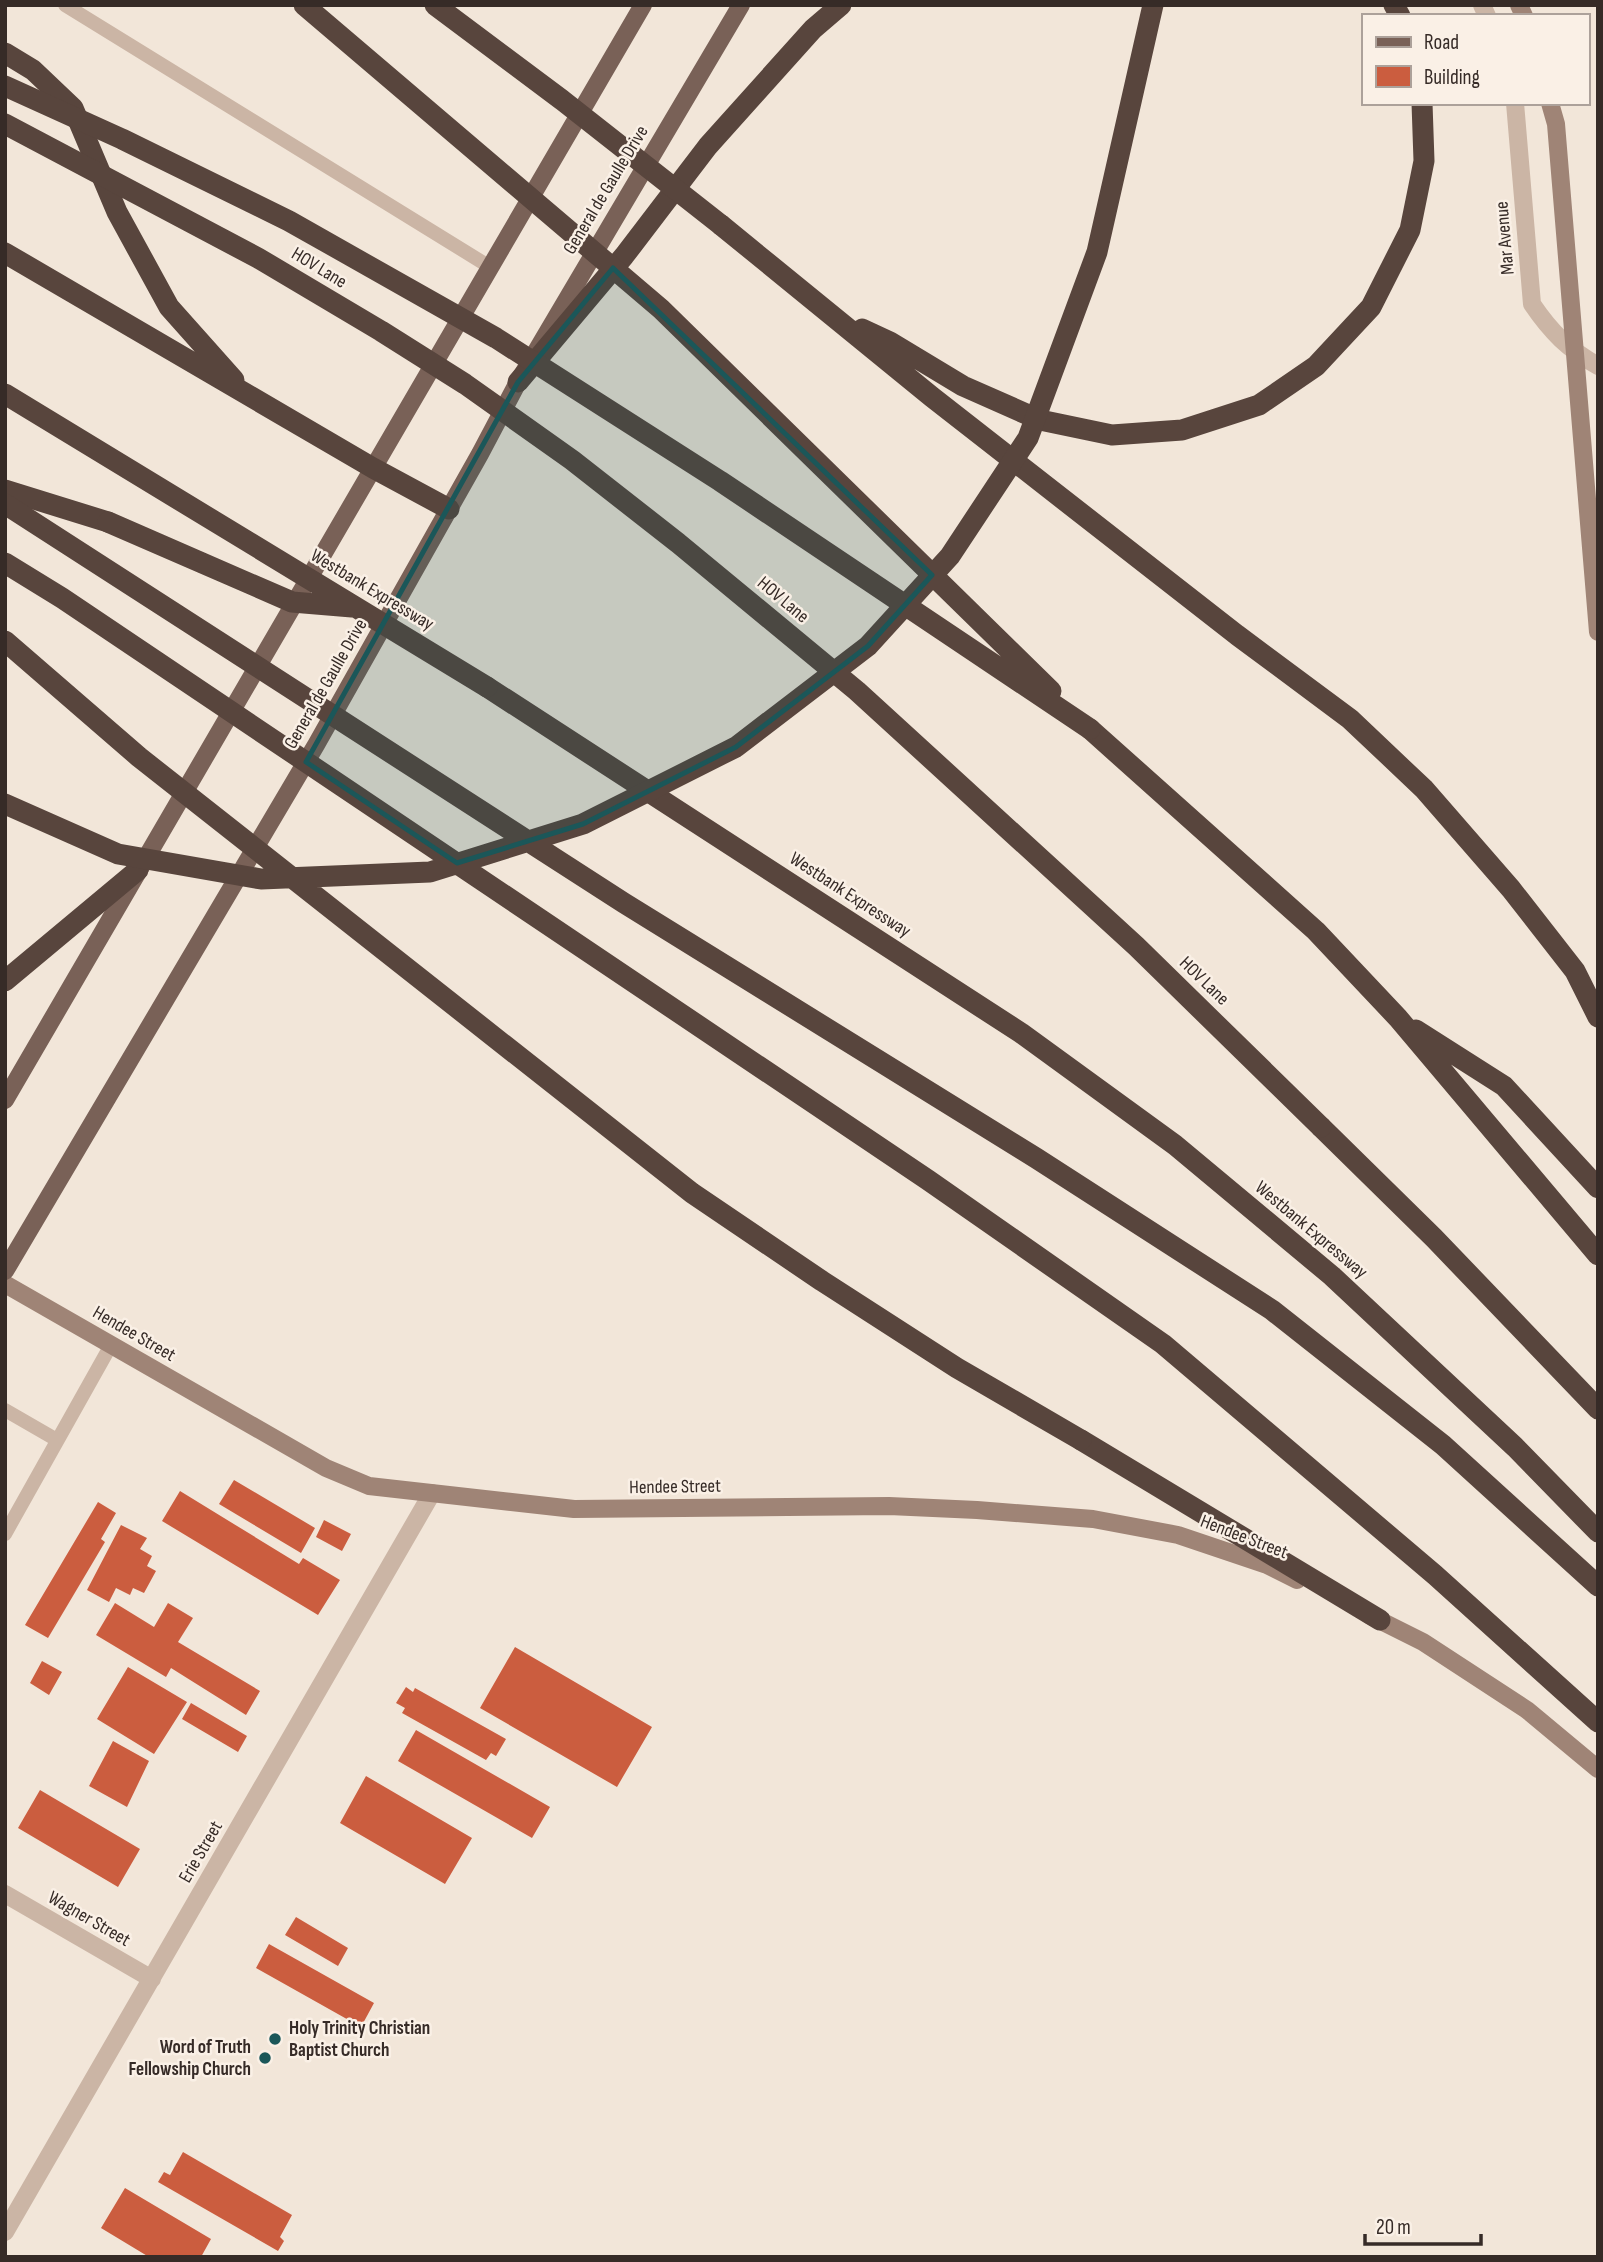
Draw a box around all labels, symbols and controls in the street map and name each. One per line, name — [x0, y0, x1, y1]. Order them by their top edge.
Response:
legend — [1362, 14, 1589, 105]
text: Road — [1424, 30, 1459, 55]
text: Building — [1424, 65, 1480, 90]
street label: General de Gaulle Drive — [559, 121, 653, 259]
street label: Mar Avenue — [1490, 200, 1520, 276]
street label: HOV Lane — [287, 243, 351, 293]
street label: Westbank Expressway — [306, 544, 438, 636]
street label: HOV Lane — [752, 572, 814, 628]
street label: General de Gaulle Drive — [280, 615, 372, 753]
street label: Westbank Expressway — [785, 847, 915, 943]
street label: HOV Lane — [1174, 952, 1234, 1010]
street label: Westbank Expressway — [1250, 1176, 1372, 1284]
street label: Hendee Street — [89, 1301, 180, 1367]
street label: Hendee Street — [629, 1475, 721, 1499]
street label: Hendee Street — [1197, 1510, 1291, 1564]
street label: Erie Street — [174, 1817, 228, 1887]
street label: Wagner Street — [44, 1886, 134, 1952]
place label: Holy Trinity Christian Baptist Church — [289, 2017, 430, 2062]
marker: Holy Trinity Christian Baptist Church — [267, 2031, 283, 2047]
place label: Word of Truth Fellowship Church — [129, 2036, 251, 2081]
marker: Word of Truth Fellowship Church — [257, 2050, 273, 2066]
scale bar — [1365, 2202, 1480, 2246]
text: 20 m — [1376, 2215, 1411, 2240]

